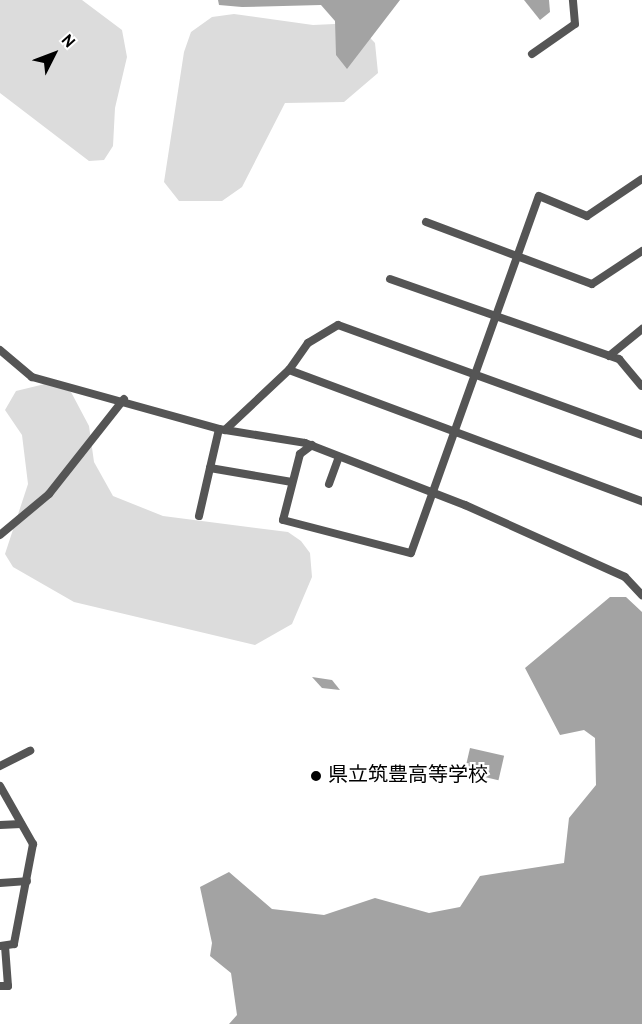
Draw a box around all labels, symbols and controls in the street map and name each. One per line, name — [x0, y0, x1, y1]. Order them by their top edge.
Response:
north arrow — [24, 24, 84, 84]
text: N — [56, 31, 79, 53]
place label: 県立筑豊高等学校 — [328, 764, 488, 788]
marker: 県立筑豊高等学校 — [309, 769, 323, 783]

